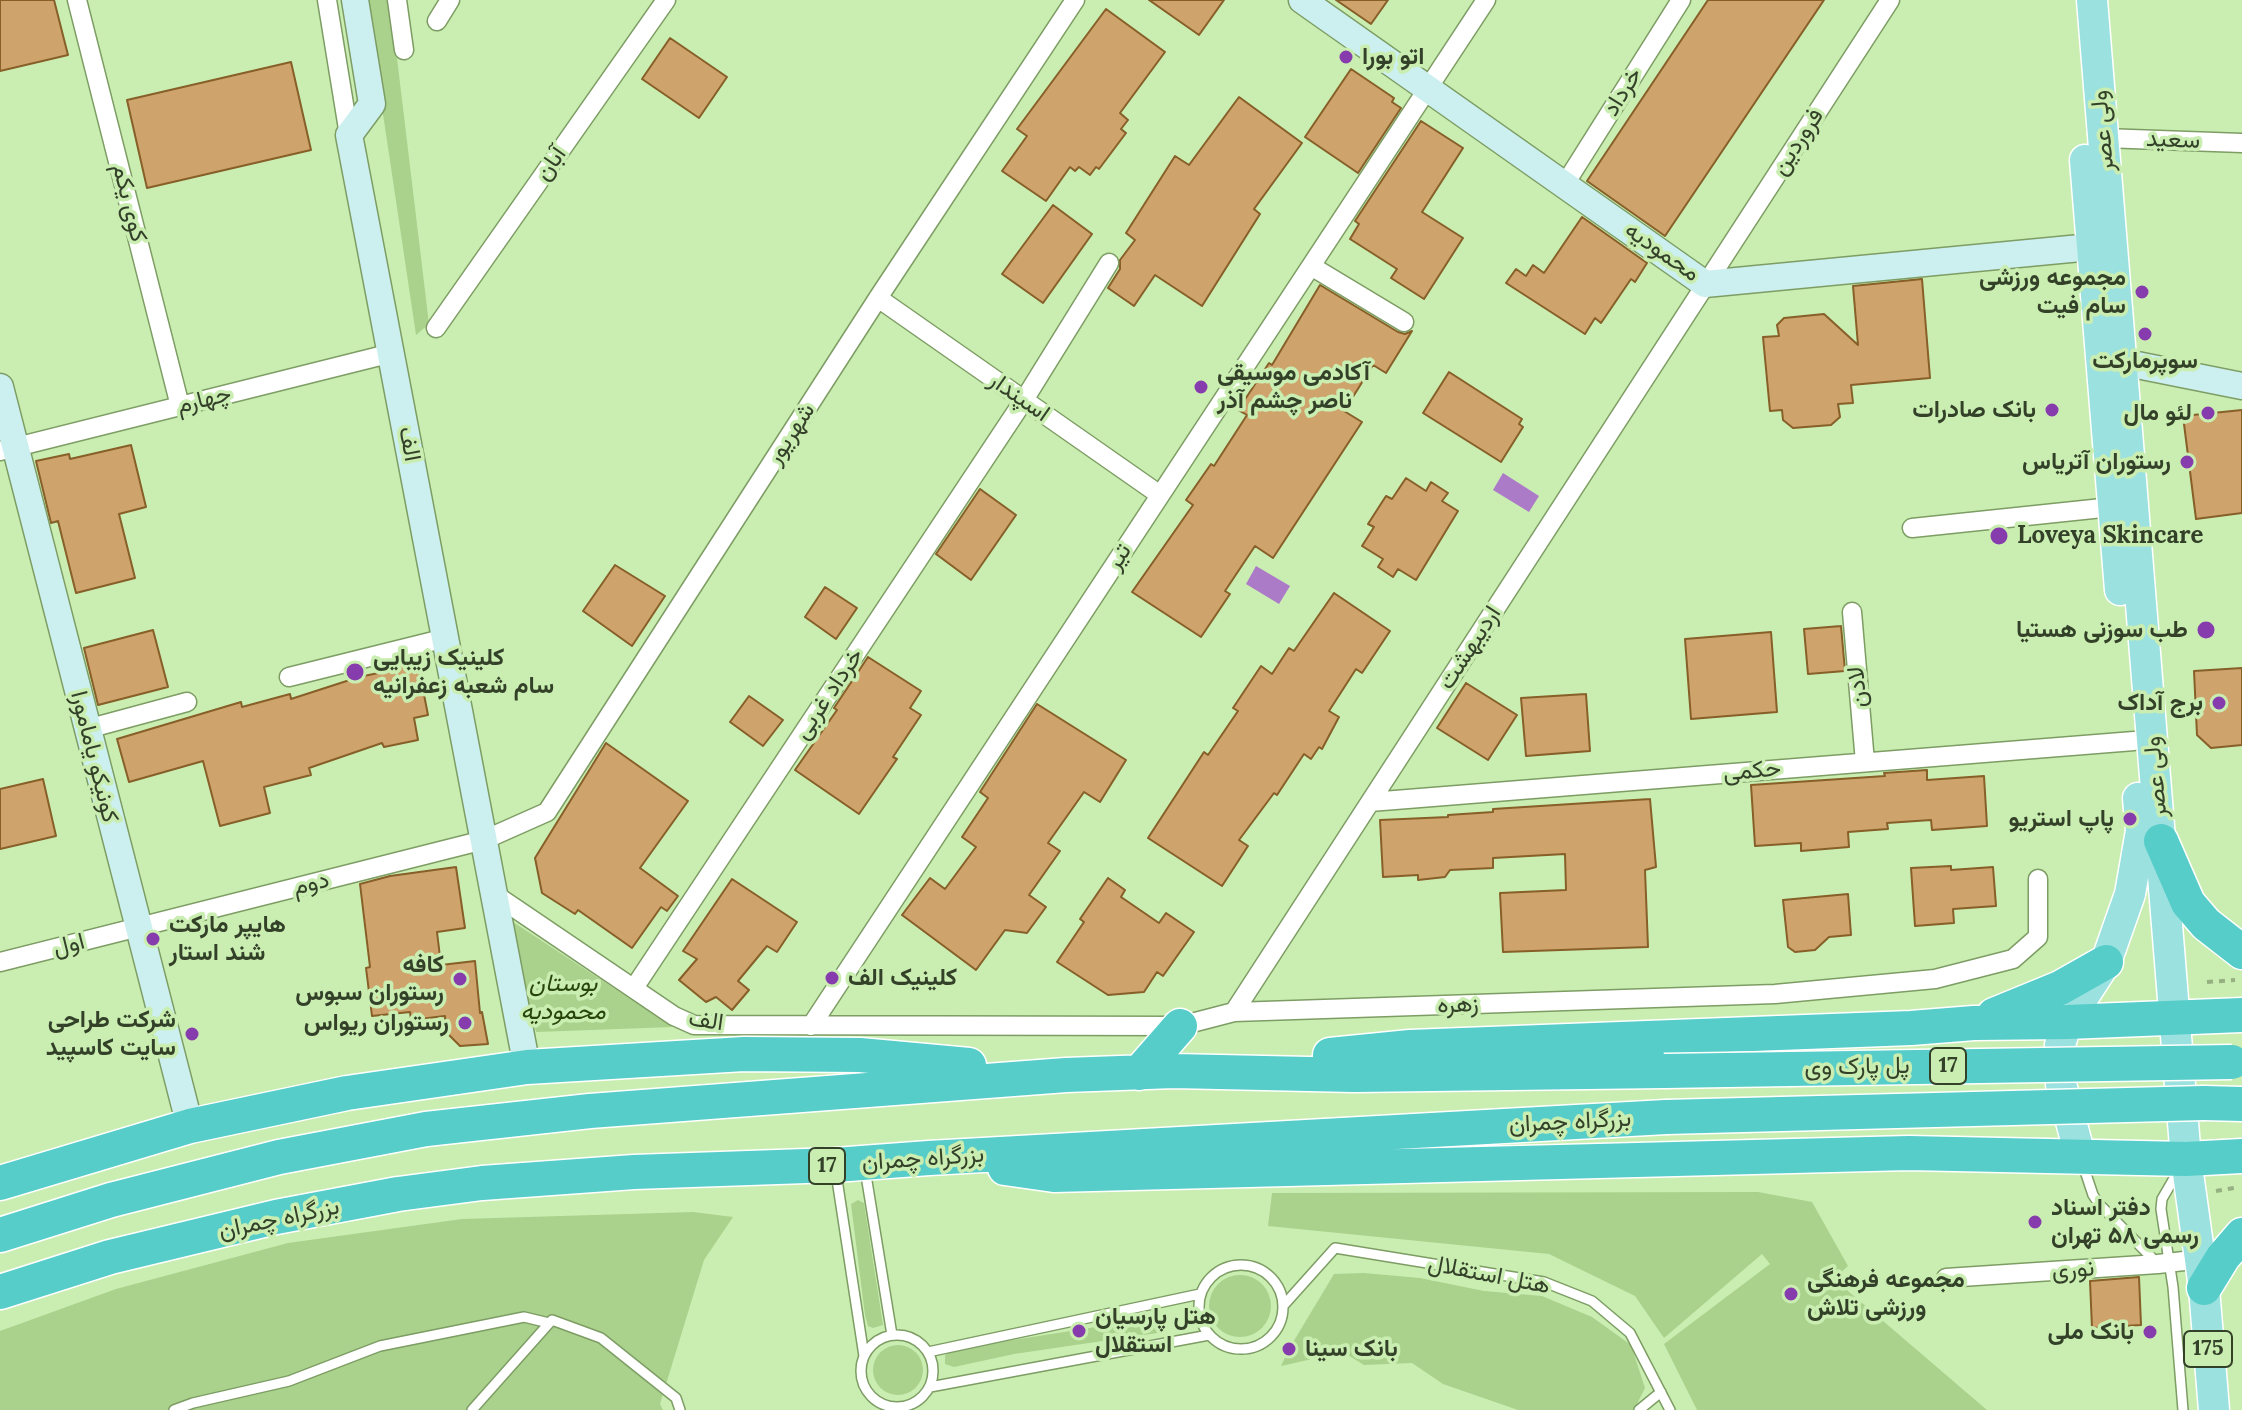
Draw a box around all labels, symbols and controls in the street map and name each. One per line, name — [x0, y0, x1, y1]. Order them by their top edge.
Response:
place label: اتو بورا — [1362, 43, 1424, 71]
marker: اتو بورا — [1337, 48, 1355, 66]
street label: خرداد — [1597, 62, 1649, 122]
street label: ولی عصر — [2085, 89, 2121, 173]
street label: فروردین — [1766, 103, 1830, 181]
street label: سعید — [2145, 125, 2201, 155]
street label: آبان — [529, 141, 573, 187]
street label: کوی یکم — [105, 161, 153, 245]
street label: محمودیه — [1619, 216, 1705, 288]
place label: مجموعه ورزشی سام فیت — [1979, 264, 2126, 320]
marker: مجموعه ورزشی سام فیت — [2133, 283, 2151, 301]
marker: سوپرمارکت — [2136, 325, 2154, 343]
place label: سوپرمارکت — [2092, 347, 2198, 375]
place label: آکادمی موسیقی ناصر چشم آذر — [1217, 359, 1370, 415]
street label: اسپندار — [983, 366, 1055, 428]
marker: آکادمی موسیقی ناصر چشم آذر — [1192, 378, 1210, 396]
street label: چهارم — [174, 379, 234, 421]
place label: بانک صادرات — [1912, 396, 2036, 424]
street label: شهریور — [760, 398, 822, 470]
place label: لئو مال — [2123, 399, 2192, 427]
marker: بانک صادرات — [2043, 401, 2061, 419]
marker: لئو مال — [2199, 404, 2217, 422]
street label: الف — [392, 424, 426, 464]
place label: رستوران آتریاس — [2022, 448, 2171, 476]
marker: رستوران آتریاس — [2178, 453, 2196, 471]
place label: Loveya Skincare — [2017, 522, 2203, 550]
marker: Loveya Skincare — [1988, 525, 2010, 547]
street label: تیر — [1100, 538, 1138, 576]
street label: اردیبهشت — [1432, 601, 1508, 695]
place label: طب سوزنی هستیا — [2016, 616, 2188, 644]
marker: طب سوزنی هستیا — [2195, 619, 2217, 641]
street label: خرداد غربی — [788, 643, 870, 745]
place label: کلینیک زیبایی سام شعبه زعفرانیه — [373, 644, 554, 700]
marker: کلینیک زیبایی سام شعبه زعفرانیه — [344, 661, 366, 683]
street label: لادن — [1842, 665, 1874, 709]
street label: کونیکو یامامورا — [64, 688, 124, 826]
place label: برج آداک — [2117, 689, 2203, 717]
marker: برج آداک — [2210, 694, 2228, 712]
street label: ولی عصر — [2138, 735, 2174, 819]
street label: حکمی — [1722, 754, 1782, 788]
place label: پاپ استریو — [2009, 805, 2114, 833]
marker: پاپ استریو — [2121, 810, 2139, 828]
street label: دوم — [290, 866, 332, 902]
place label: هایپر مارکت شند استار — [169, 911, 286, 967]
street label: اول — [50, 927, 88, 963]
marker: هایپر مارکت شند استار — [144, 930, 162, 948]
place label: کافه رستوران سبوس — [295, 951, 444, 1007]
place label: کلینیک الف — [848, 964, 957, 992]
marker: کلینیک الف — [823, 969, 841, 987]
marker: کافه رستوران سبوس — [451, 970, 469, 988]
park label: بوستان محمودیه — [521, 970, 605, 1026]
street label: زهره — [1437, 990, 1479, 1020]
street label: الف — [687, 1004, 725, 1038]
place label: شرکت طراحی سایت کاسپید — [46, 1006, 176, 1062]
place label: رستوران ریواس — [304, 1009, 449, 1037]
marker: رستوران ریواس — [456, 1014, 474, 1032]
marker: شرکت طراحی سایت کاسپید — [183, 1025, 201, 1043]
road number: 17 — [1930, 1048, 1966, 1084]
street label: پل پارک وی — [1804, 1052, 1910, 1082]
street label: بزرگراه چمران — [1508, 1104, 1632, 1140]
street label: بزرگراه چمران — [861, 1140, 985, 1178]
road number: 17 — [809, 1148, 845, 1184]
street label: بزرگراه چمران — [216, 1192, 342, 1246]
place label: دفتر اسناد رسمی ۵۸ تهران — [2051, 1194, 2199, 1250]
marker: دفتر اسناد رسمی ۵۸ تهران — [2026, 1213, 2044, 1231]
street label: هتل استقلال — [1426, 1249, 1552, 1301]
street label: نوری — [2051, 1254, 2095, 1286]
place label: مجموعه فرهنگی ورزشی تلاش — [1807, 1266, 1965, 1322]
marker: مجموعه فرهنگی ورزشی تلاش — [1782, 1285, 1800, 1303]
place label: هتل پارسیان استقلال — [1095, 1303, 1216, 1359]
place label: بانک ملی — [2047, 1318, 2134, 1346]
marker: هتل پارسیان استقلال — [1070, 1322, 1088, 1340]
marker: بانک ملی — [2141, 1323, 2159, 1341]
road number: 175 — [2184, 1331, 2232, 1367]
place label: بانک سینا — [1305, 1335, 1398, 1363]
marker: بانک سینا — [1280, 1340, 1298, 1358]

